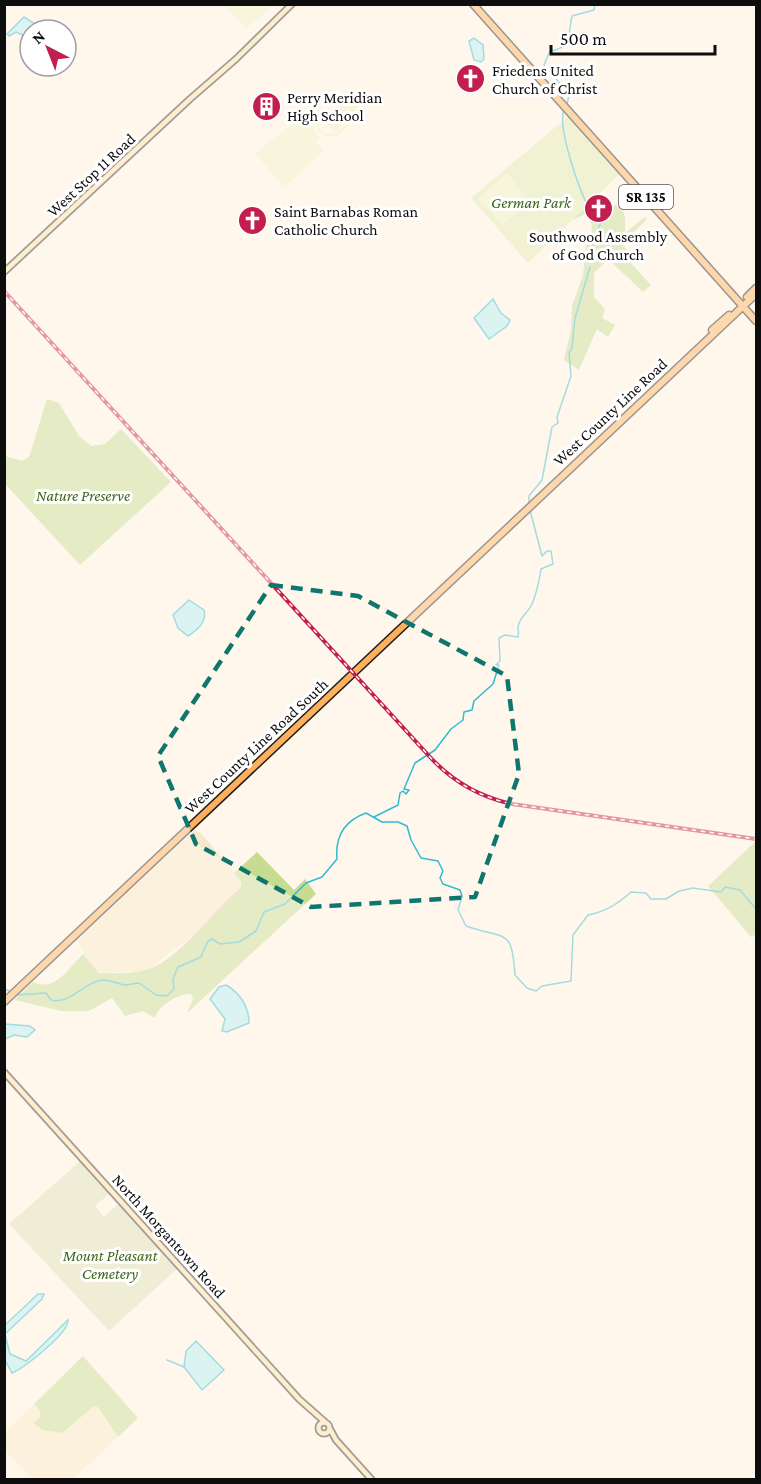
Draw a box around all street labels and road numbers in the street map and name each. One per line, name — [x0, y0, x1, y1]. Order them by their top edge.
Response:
street label: West Stop 11 Road — [44, 130, 139, 221]
road number: SR 135 — [619, 185, 673, 209]
street label: West County Line Road — [550, 355, 671, 470]
street label: West County Line Road South — [181, 675, 332, 818]
street label: North Morgantown Road — [108, 1171, 229, 1302]

